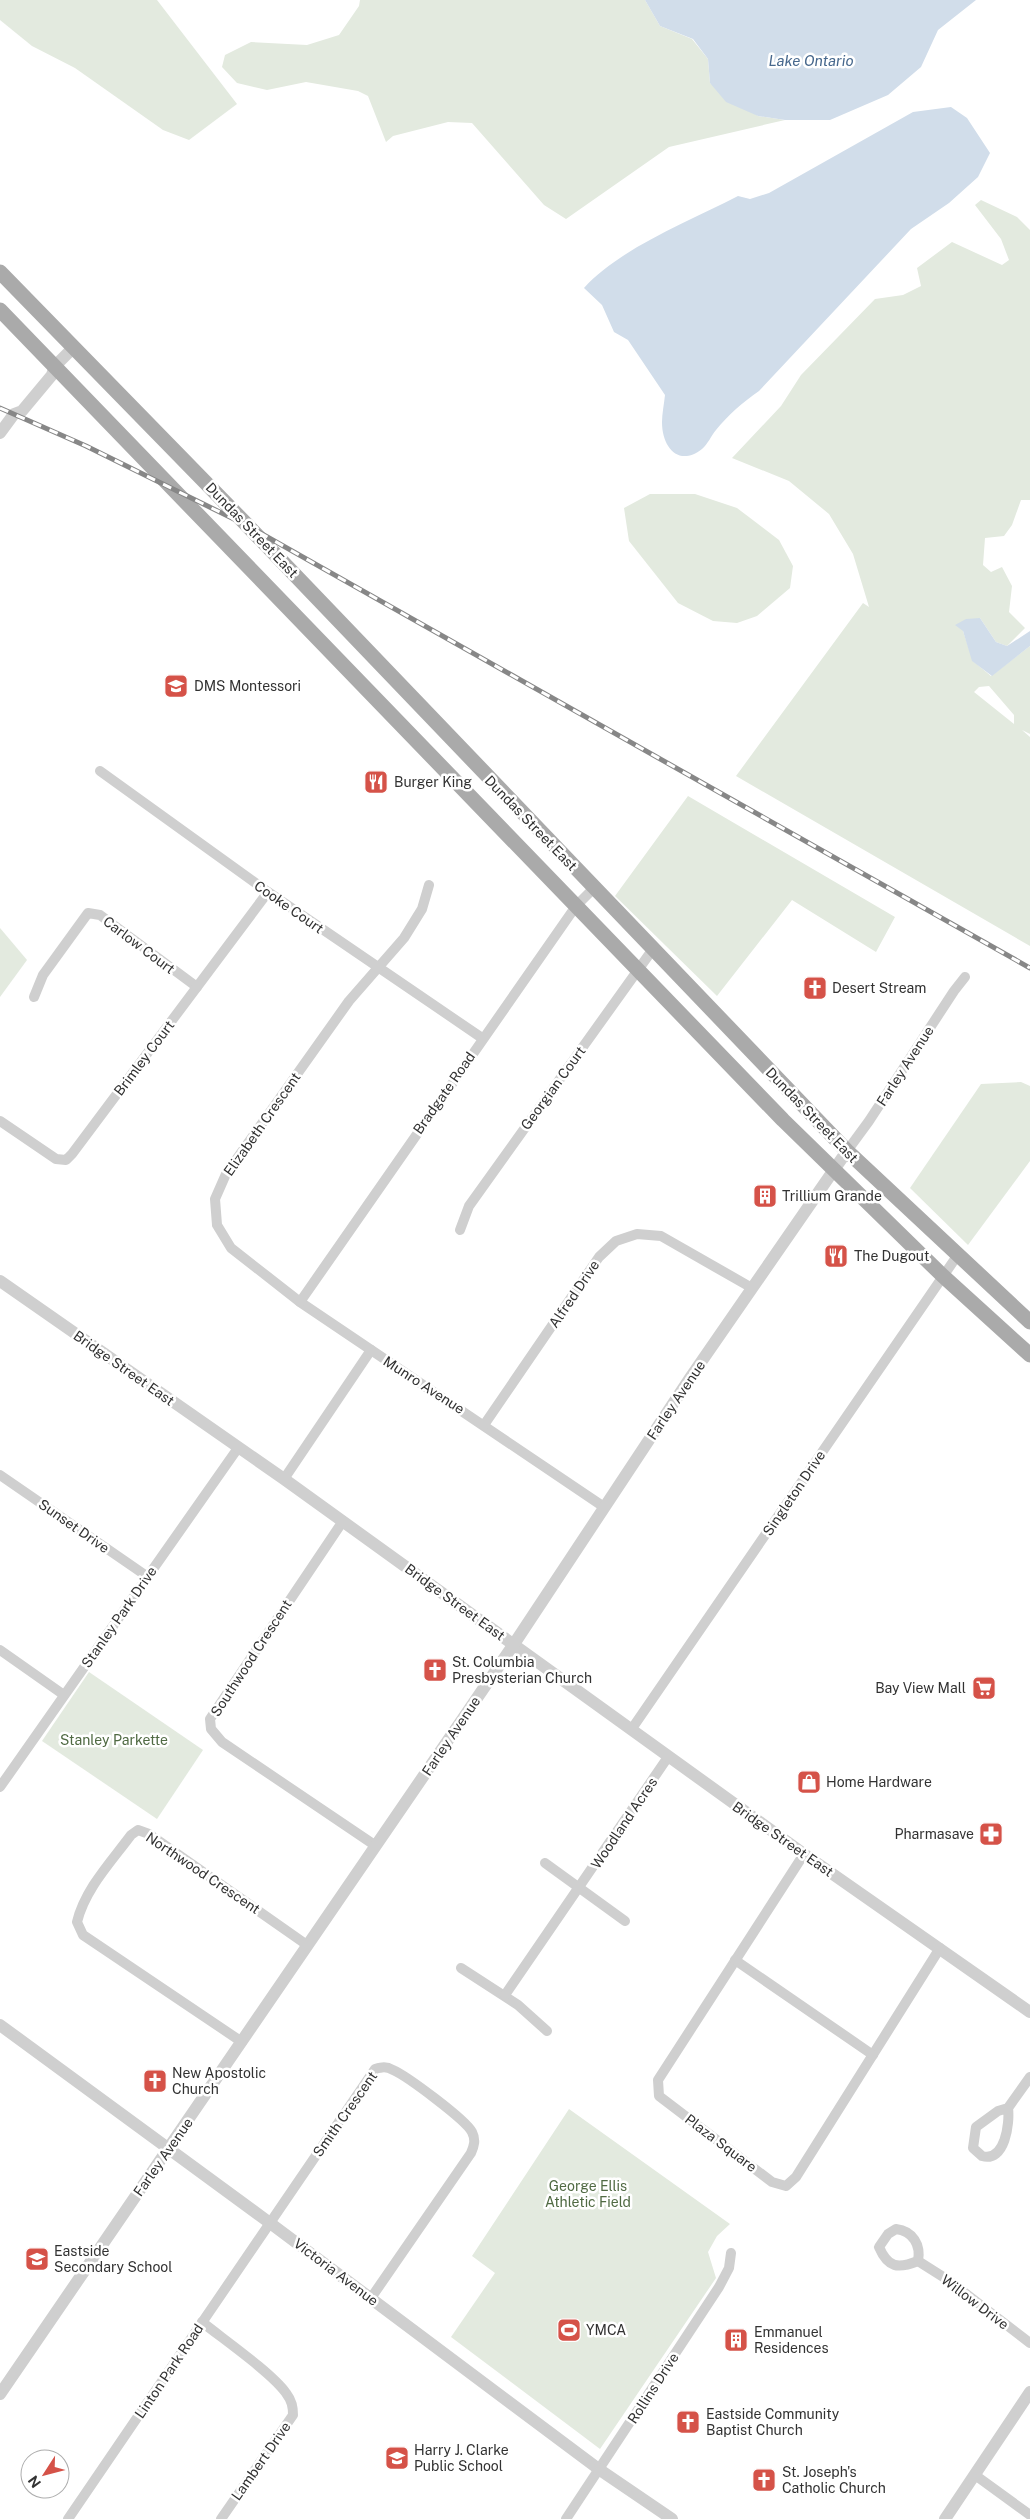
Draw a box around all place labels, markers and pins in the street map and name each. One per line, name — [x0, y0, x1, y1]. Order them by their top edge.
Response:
school or university icon: DMS Montessori — [163, 673, 189, 699]
place label: DMS Montessori — [194, 678, 301, 694]
restaurant icon: Burger King — [363, 769, 389, 795]
place label: Burger King — [394, 774, 472, 790]
church icon: Desert Stream — [802, 975, 828, 1001]
place label: Desert Stream — [832, 980, 926, 996]
building icon: Trillium Grande — [752, 1183, 778, 1209]
place label: Trillium Grande — [782, 1188, 882, 1204]
restaurant icon: The Dugout — [823, 1243, 849, 1269]
place label: The Dugout — [854, 1248, 929, 1264]
place label: St. Columbia Presbysterian Church — [452, 1654, 592, 1686]
church icon: St. Columbia Presbysterian Church — [422, 1657, 448, 1683]
supermarket icon: Bay View Mall — [971, 1675, 997, 1701]
place label: Bay View Mall — [875, 1680, 966, 1696]
shop icon: Home Hardware — [796, 1769, 822, 1795]
place label: Home Hardware — [826, 1774, 932, 1790]
pharmacy icon: Pharmasave — [978, 1821, 1004, 1847]
place label: Pharmasave — [895, 1826, 974, 1842]
place label: New Apostolic Church — [172, 2065, 266, 2097]
church icon: New Apostolic Church — [142, 2068, 168, 2094]
place label: Eastside Secondary School — [54, 2243, 173, 2275]
school or university icon: Eastside Secondary School — [24, 2246, 50, 2272]
sports icon: YMCA — [556, 2317, 582, 2343]
place label: YMCA — [586, 2322, 626, 2338]
place label: Emmanuel Residences — [754, 2324, 829, 2356]
building icon: Emmanuel Residences — [723, 2327, 749, 2353]
place label: Eastside Community Baptist Church — [706, 2406, 840, 2438]
church icon: Eastside Community Baptist Church — [675, 2409, 701, 2435]
place label: Harry J. Clarke Public School — [414, 2442, 509, 2474]
school or university icon: Harry J. Clarke Public School — [384, 2445, 410, 2471]
place label: St. Joseph's Catholic Church — [782, 2464, 886, 2496]
church icon: St. Joseph's Catholic Church — [751, 2467, 777, 2493]

